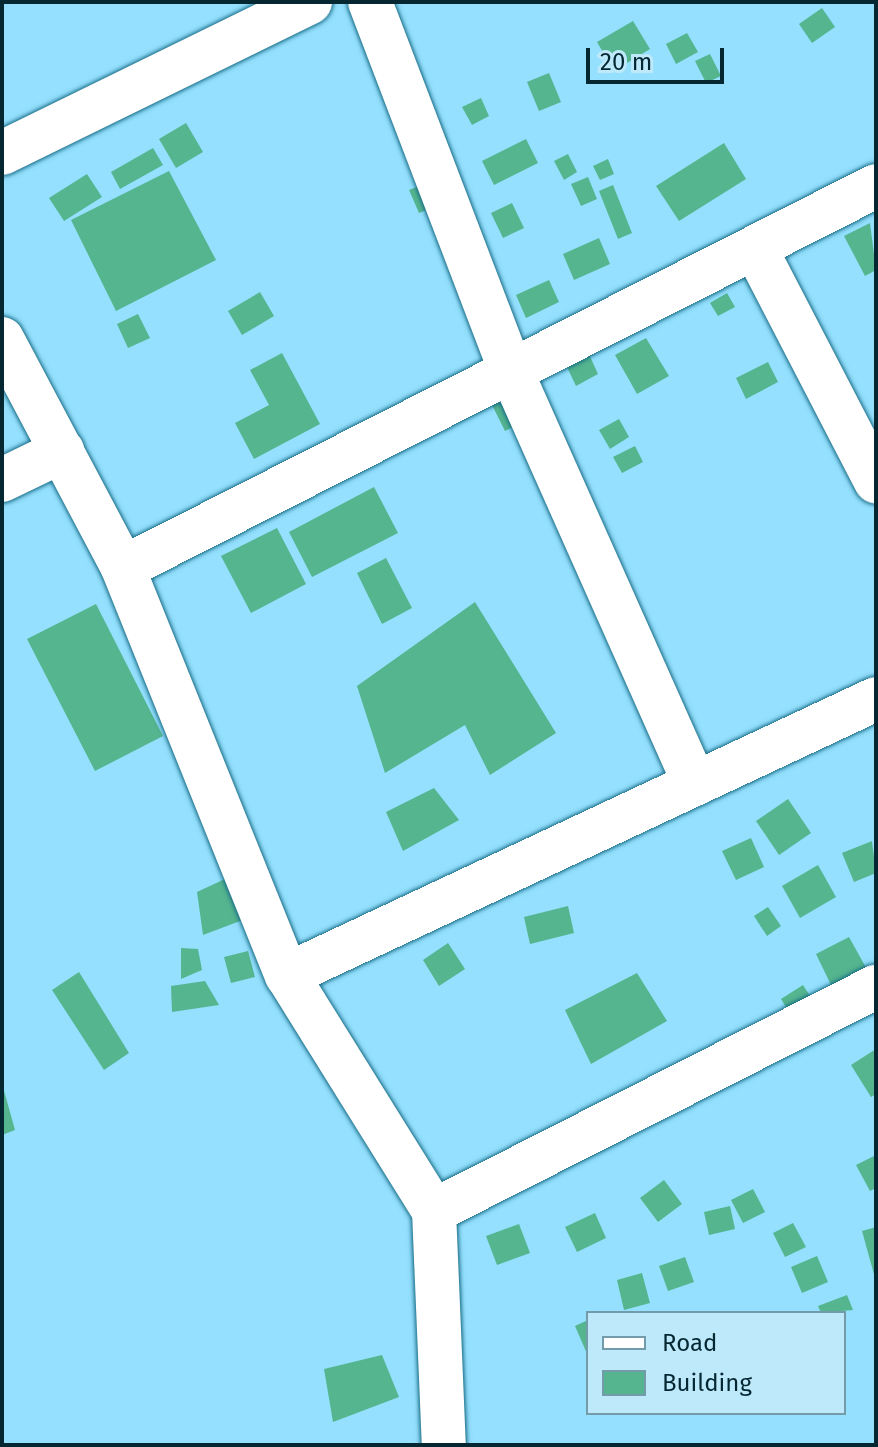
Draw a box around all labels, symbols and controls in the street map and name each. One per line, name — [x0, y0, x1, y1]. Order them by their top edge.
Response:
scale bar — [590, 32, 728, 82]
text: 20 m — [600, 48, 652, 76]
legend — [586, 1311, 846, 1415]
text: Road — [662, 1329, 717, 1357]
text: Building — [662, 1369, 752, 1397]

